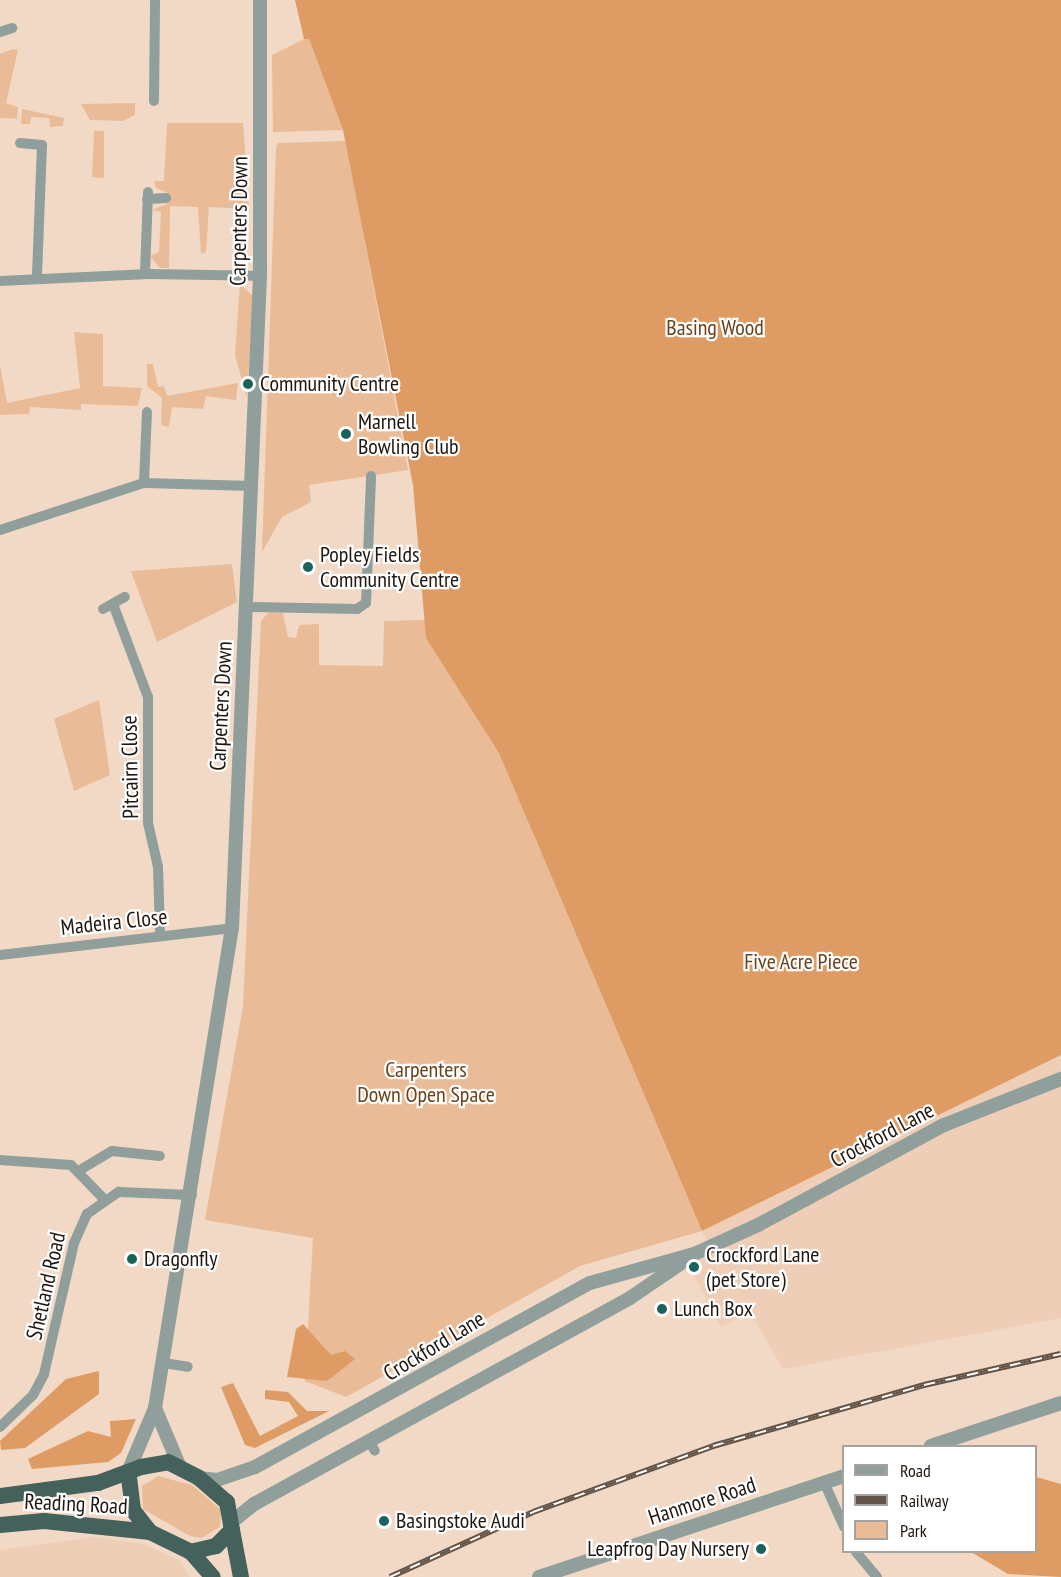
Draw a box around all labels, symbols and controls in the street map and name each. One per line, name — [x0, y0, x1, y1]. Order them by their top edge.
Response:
street label: Carpenters Down — [225, 156, 253, 286]
park label: Basing Wood — [666, 315, 764, 341]
place label: Community Centre — [260, 371, 400, 397]
marker: Community Centre — [241, 377, 255, 391]
place label: Marnell Bowling Club — [358, 408, 459, 460]
marker: Marnell Bowling Club — [339, 427, 353, 441]
place label: Popley Fields Community Centre — [320, 541, 460, 592]
marker: Popley Fields Community Centre — [301, 560, 315, 574]
street label: Carpenters Down — [204, 641, 238, 771]
street label: Pitcairn Close — [116, 715, 144, 819]
street label: Madeira Close — [59, 903, 169, 941]
park label: Five Acre Piece — [744, 949, 858, 975]
park label: Carpenters Down Open Space — [357, 1056, 495, 1108]
street label: Crockford Lane — [826, 1097, 938, 1173]
street label: Shetland Road — [21, 1230, 71, 1342]
place label: Crockford Lane (pet Store) — [706, 1241, 819, 1292]
place label: Dragonfly — [144, 1246, 218, 1272]
marker: Dragonfly — [125, 1252, 139, 1266]
marker: Crockford Lane (pet Store) — [687, 1260, 701, 1274]
place label: Lunch Box — [674, 1296, 753, 1322]
marker: Lunch Box — [655, 1302, 669, 1316]
street label: Crockford Lane — [379, 1306, 489, 1386]
legend — [842, 1445, 1037, 1553]
text: Road — [900, 1459, 931, 1482]
street label: Hanmore Road — [645, 1471, 759, 1531]
street label: Reading Road — [24, 1488, 128, 1520]
text: Railway — [900, 1489, 949, 1512]
place label: Basingstoke Audi — [396, 1508, 526, 1534]
marker: Basingstoke Audi — [377, 1514, 391, 1528]
text: Park — [900, 1519, 927, 1542]
place label: Leapfrog Day Nursery — [587, 1536, 749, 1562]
marker: Leapfrog Day Nursery — [754, 1542, 768, 1556]

